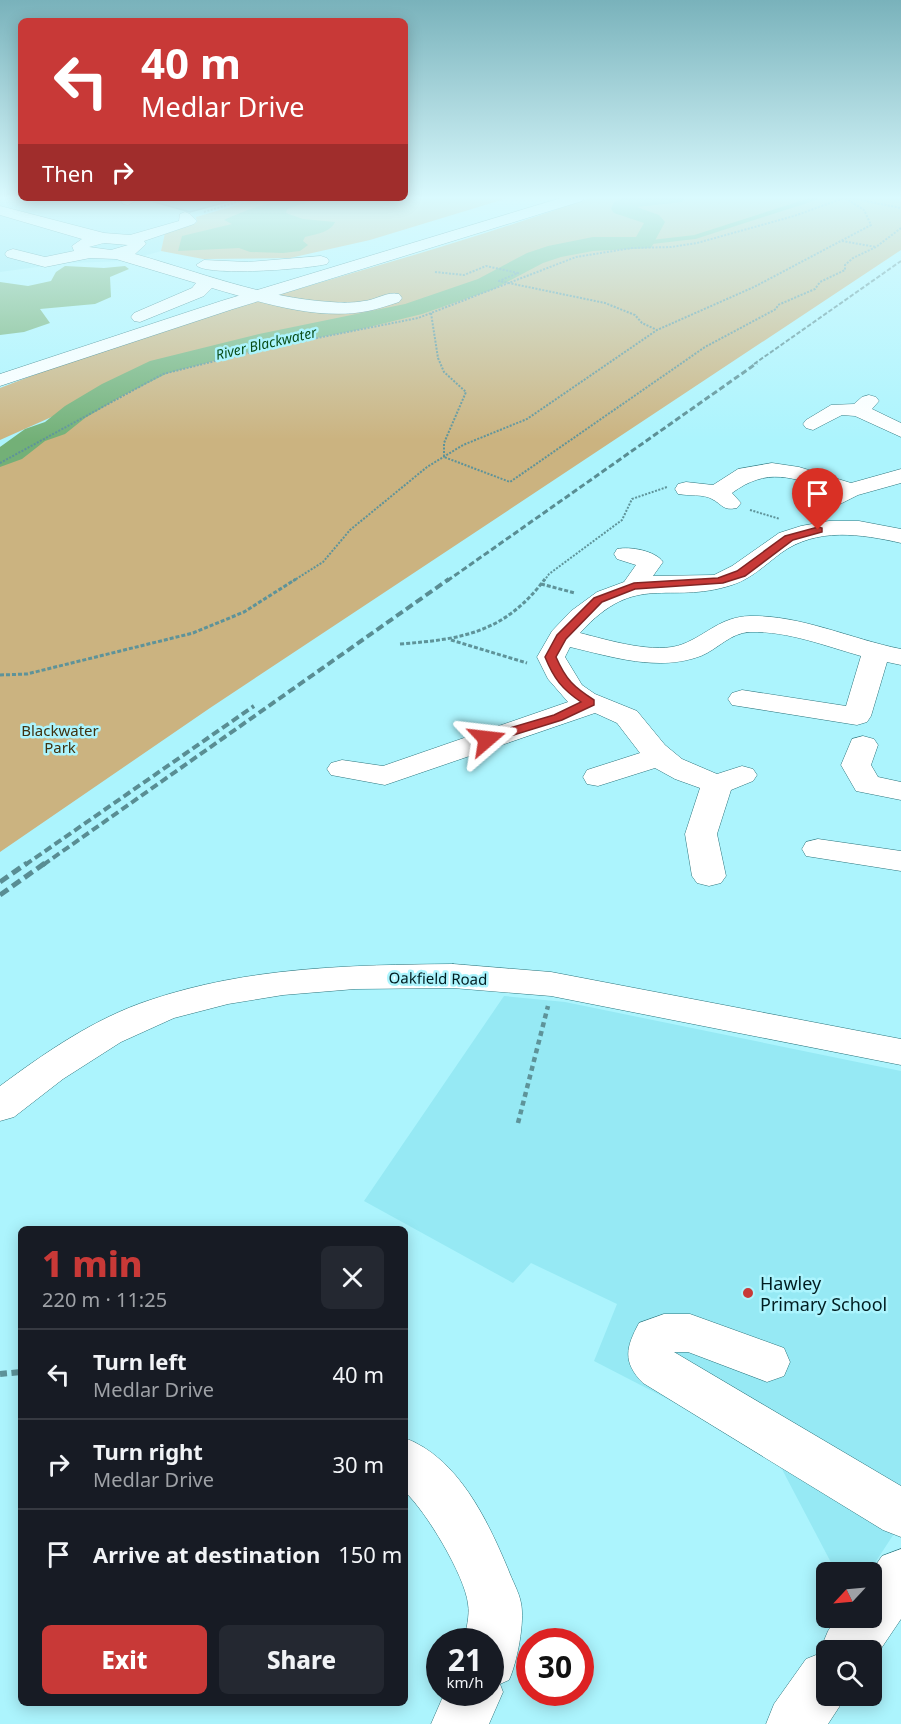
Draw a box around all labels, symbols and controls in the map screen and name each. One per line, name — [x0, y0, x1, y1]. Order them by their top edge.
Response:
text: 40 m — [141, 34, 241, 91]
icon: left — [42, 42, 120, 120]
text: Medlar Drive — [141, 88, 304, 125]
icon: right — [106, 156, 139, 189]
text: Then — [42, 158, 94, 188]
water label: River Blackwater — [214, 322, 319, 364]
pin — [792, 468, 843, 530]
icon: arrive — [801, 477, 834, 510]
position arrow — [455, 707, 519, 771]
park label: Blackwater Park — [21, 720, 99, 757]
street label: Oakfield Road — [388, 967, 488, 989]
text: 1 min — [42, 1239, 143, 1288]
button: close — [321, 1246, 384, 1309]
place label: Hawley Primary School — [760, 1271, 887, 1316]
text: 220 m · 11:25 — [42, 1286, 167, 1313]
marker: Hawley Primary School — [741, 1286, 755, 1300]
text: Turn left — [93, 1346, 187, 1376]
icon: left — [42, 1358, 75, 1391]
text: 40 m — [333, 1359, 384, 1389]
text: Medlar Drive — [93, 1376, 214, 1403]
text: Turn right — [93, 1436, 203, 1466]
icon: right — [42, 1448, 75, 1481]
text: 30 m — [333, 1449, 384, 1479]
text: Medlar Drive — [93, 1466, 214, 1493]
icon: arrive — [42, 1538, 75, 1571]
text: Arrive at destination — [93, 1539, 320, 1569]
text: 150 m — [338, 1539, 402, 1569]
north arrow — [816, 1562, 882, 1628]
map controls — [816, 1562, 882, 1706]
button: Exit — [42, 1625, 207, 1694]
button: Share — [219, 1625, 384, 1694]
speed limit sign: 30 — [516, 1628, 594, 1706]
text: 21 — [448, 1639, 482, 1680]
button: search — [816, 1640, 882, 1706]
text: km/h — [447, 1672, 483, 1692]

